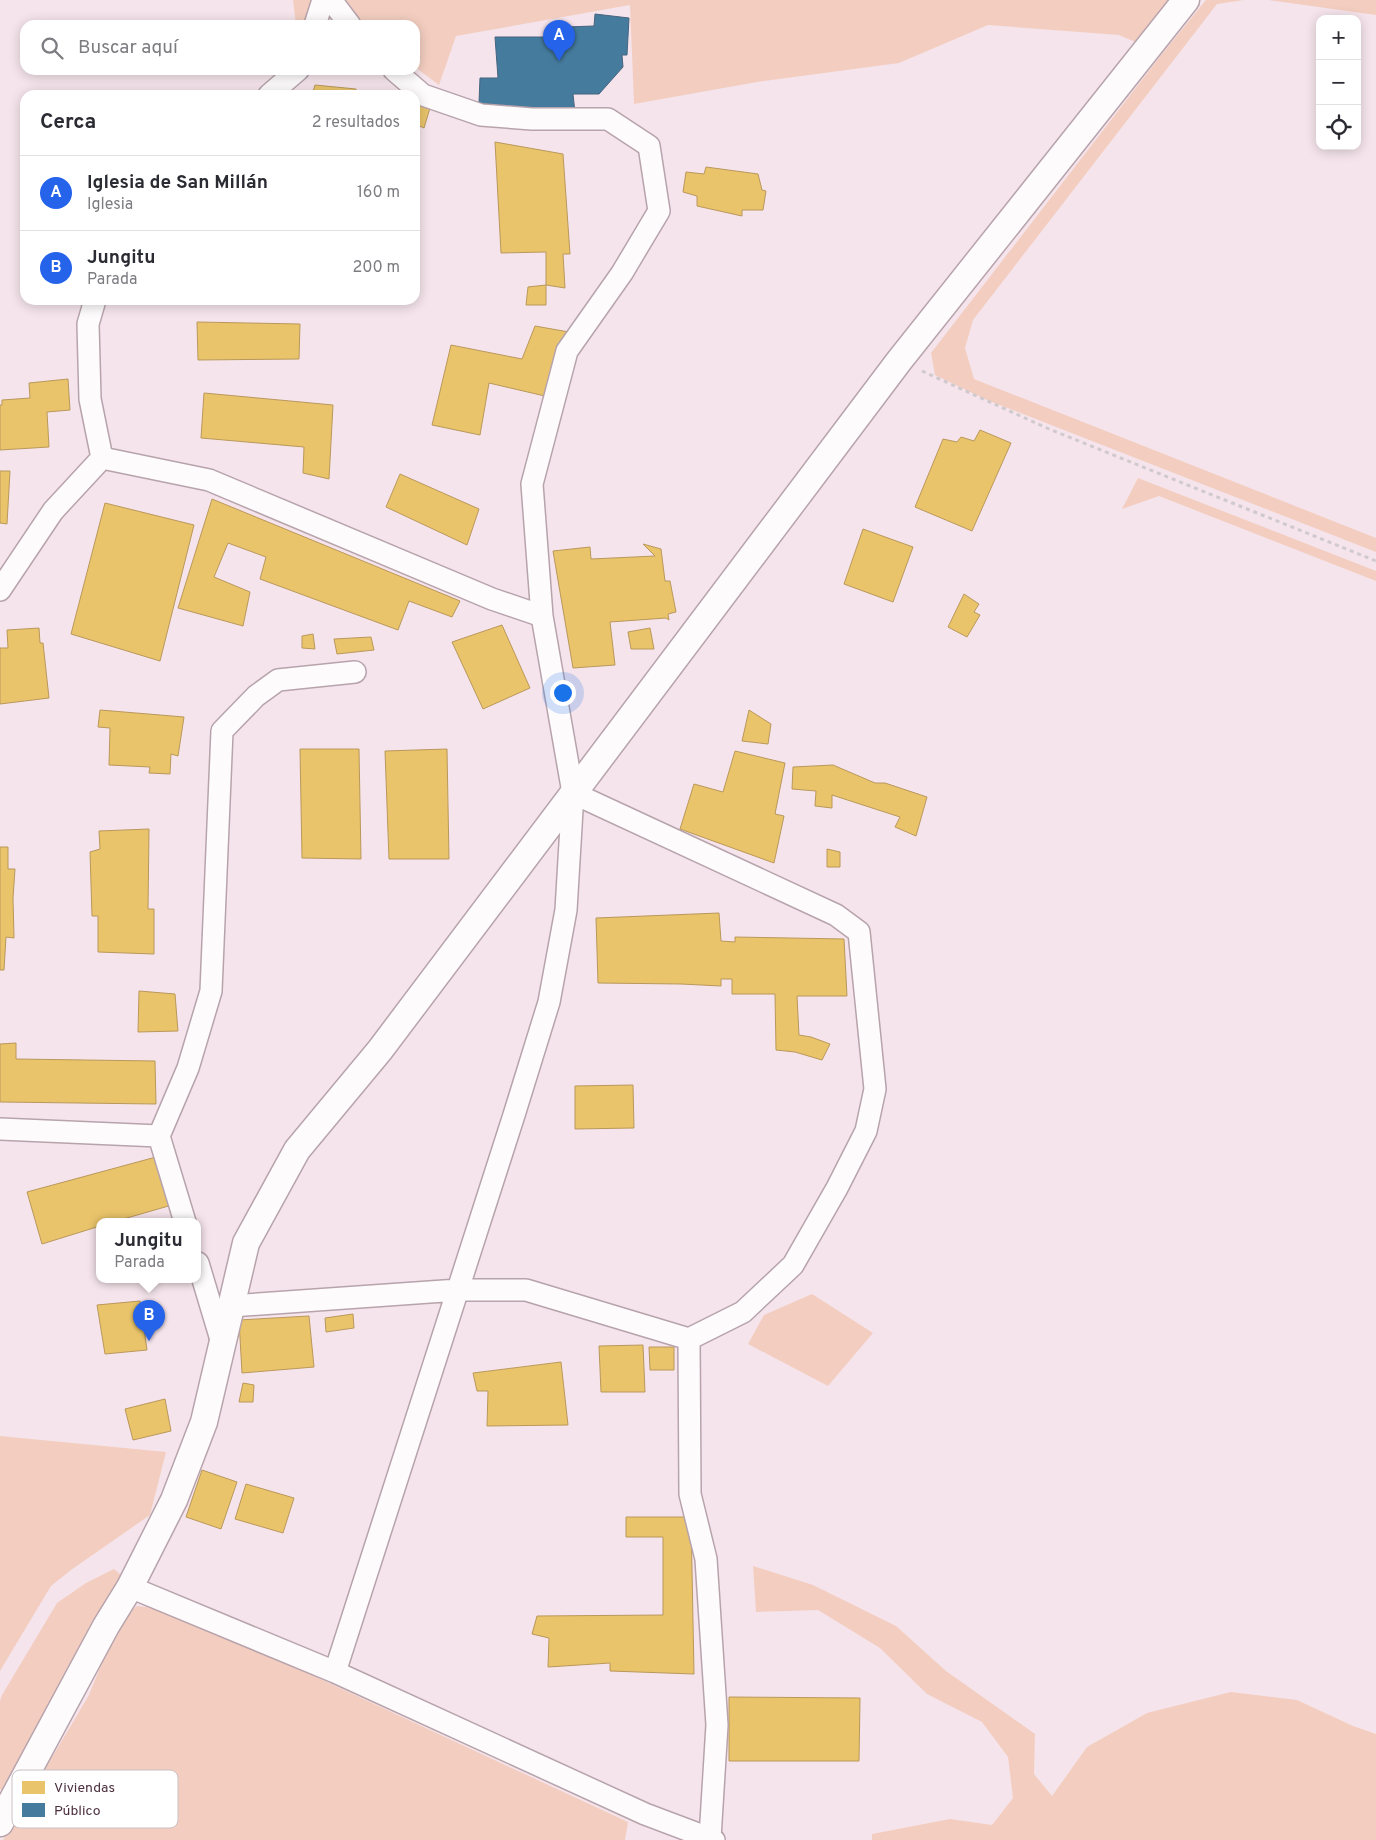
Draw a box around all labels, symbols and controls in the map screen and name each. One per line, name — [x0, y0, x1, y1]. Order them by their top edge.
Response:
map controls — [1316, 15, 1361, 150]
button: + — [1316, 15, 1361, 60]
search box — [20, 20, 420, 75]
pin: A — [543, 20, 575, 61]
icon: search — [38, 34, 66, 62]
text: Buscar aquí — [78, 36, 178, 60]
button: − — [1316, 60, 1361, 105]
button: locate — [1316, 105, 1361, 150]
text: Cerca — [40, 109, 96, 136]
text: 2 resultados — [312, 113, 400, 133]
text: Iglesia de San Millán — [87, 171, 268, 195]
text: A — [50, 183, 62, 203]
text: 160 m — [357, 183, 400, 203]
text: Iglesia — [87, 195, 133, 215]
text: Jungitu — [87, 246, 156, 270]
text: B — [50, 258, 62, 278]
text: 200 m — [352, 258, 400, 278]
text: Parada — [87, 270, 137, 290]
your location — [550, 680, 576, 706]
popup — [96, 1218, 201, 1283]
text: Jungitu — [114, 1229, 183, 1253]
text: Parada — [114, 1253, 165, 1273]
pin: B — [133, 1300, 165, 1341]
legend — [12, 1770, 178, 1828]
text: Viviendas — [54, 1780, 115, 1797]
text: Público — [54, 1803, 101, 1820]

